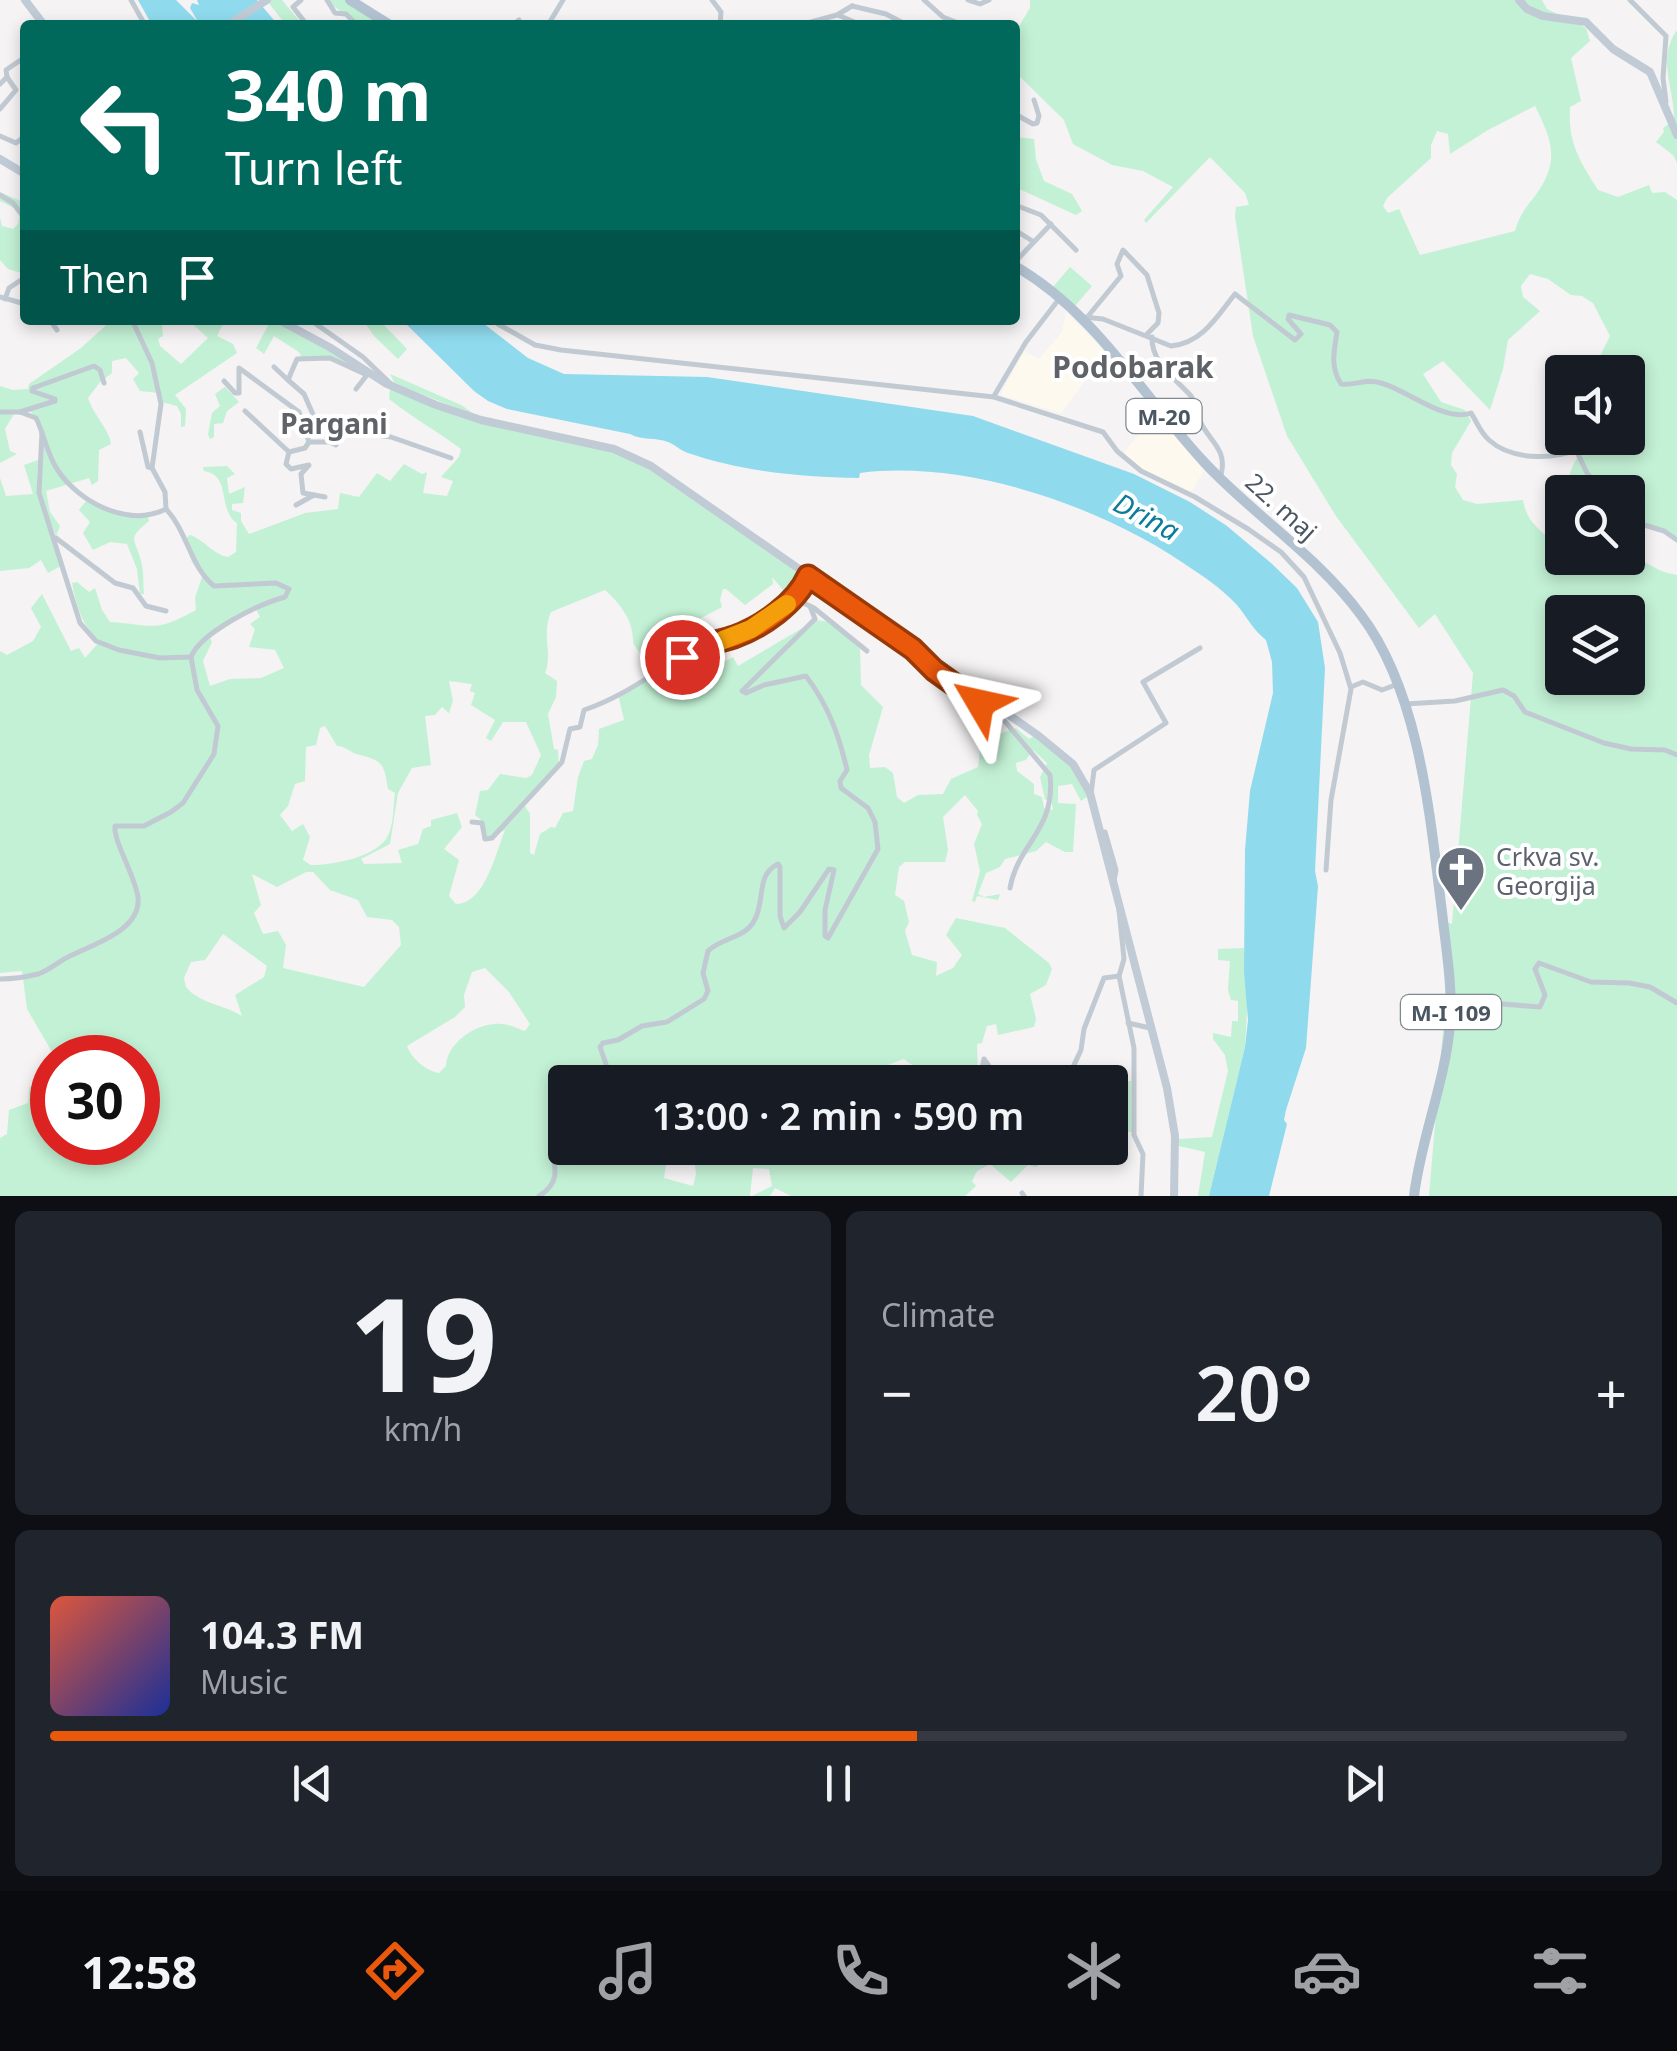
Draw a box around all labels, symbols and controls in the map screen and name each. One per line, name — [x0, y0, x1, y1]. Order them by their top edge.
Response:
text: 340 m — [225, 46, 432, 142]
icon: left — [60, 60, 190, 190]
text: Turn left — [225, 137, 402, 198]
icon: arrive — [170, 250, 225, 305]
text: Then — [60, 252, 150, 304]
district label: Podobarak — [1052, 346, 1214, 387]
map controls — [1545, 355, 1645, 695]
button: sound — [1545, 355, 1645, 455]
road number: M-20 — [1126, 399, 1202, 433]
district label: Pargani — [280, 404, 388, 442]
street label: 22. maj — [1239, 465, 1325, 547]
button: search — [1545, 475, 1645, 575]
water label: Drina — [1108, 483, 1187, 549]
button: layers — [1545, 595, 1645, 695]
pin — [640, 615, 725, 700]
icon: arrive — [655, 630, 710, 685]
position arrow — [928, 651, 1032, 755]
place label: Crkva sv. Georgija — [1496, 839, 1599, 902]
church icon: Crkva sv. Georgija — [1435, 844, 1487, 912]
road number: M-I 109 — [1401, 995, 1501, 1029]
speed limit sign: 30 — [30, 1035, 160, 1165]
text: 13:00 · 2 min · 590 m — [652, 1089, 1024, 1141]
text: 19 — [349, 1253, 497, 1430]
text: Climate — [881, 1293, 995, 1336]
text: 20° — [1195, 1341, 1313, 1443]
text: − — [881, 1355, 912, 1430]
text: + — [1596, 1355, 1627, 1430]
text: km/h — [384, 1407, 462, 1450]
text: 104.3 FM — [200, 1608, 364, 1660]
text: Music — [200, 1660, 288, 1703]
icon: previous — [285, 1756, 340, 1811]
icon: pause — [811, 1756, 866, 1811]
icon: next — [1337, 1756, 1392, 1811]
icon: directions — [360, 1936, 430, 2006]
icon: music — [593, 1936, 663, 2006]
icon: phone — [826, 1936, 896, 2006]
icon: climate — [1059, 1936, 1129, 2006]
icon: car — [1292, 1936, 1362, 2006]
icon: filters — [1525, 1936, 1595, 2006]
text: 12:58 — [82, 1941, 197, 2002]

